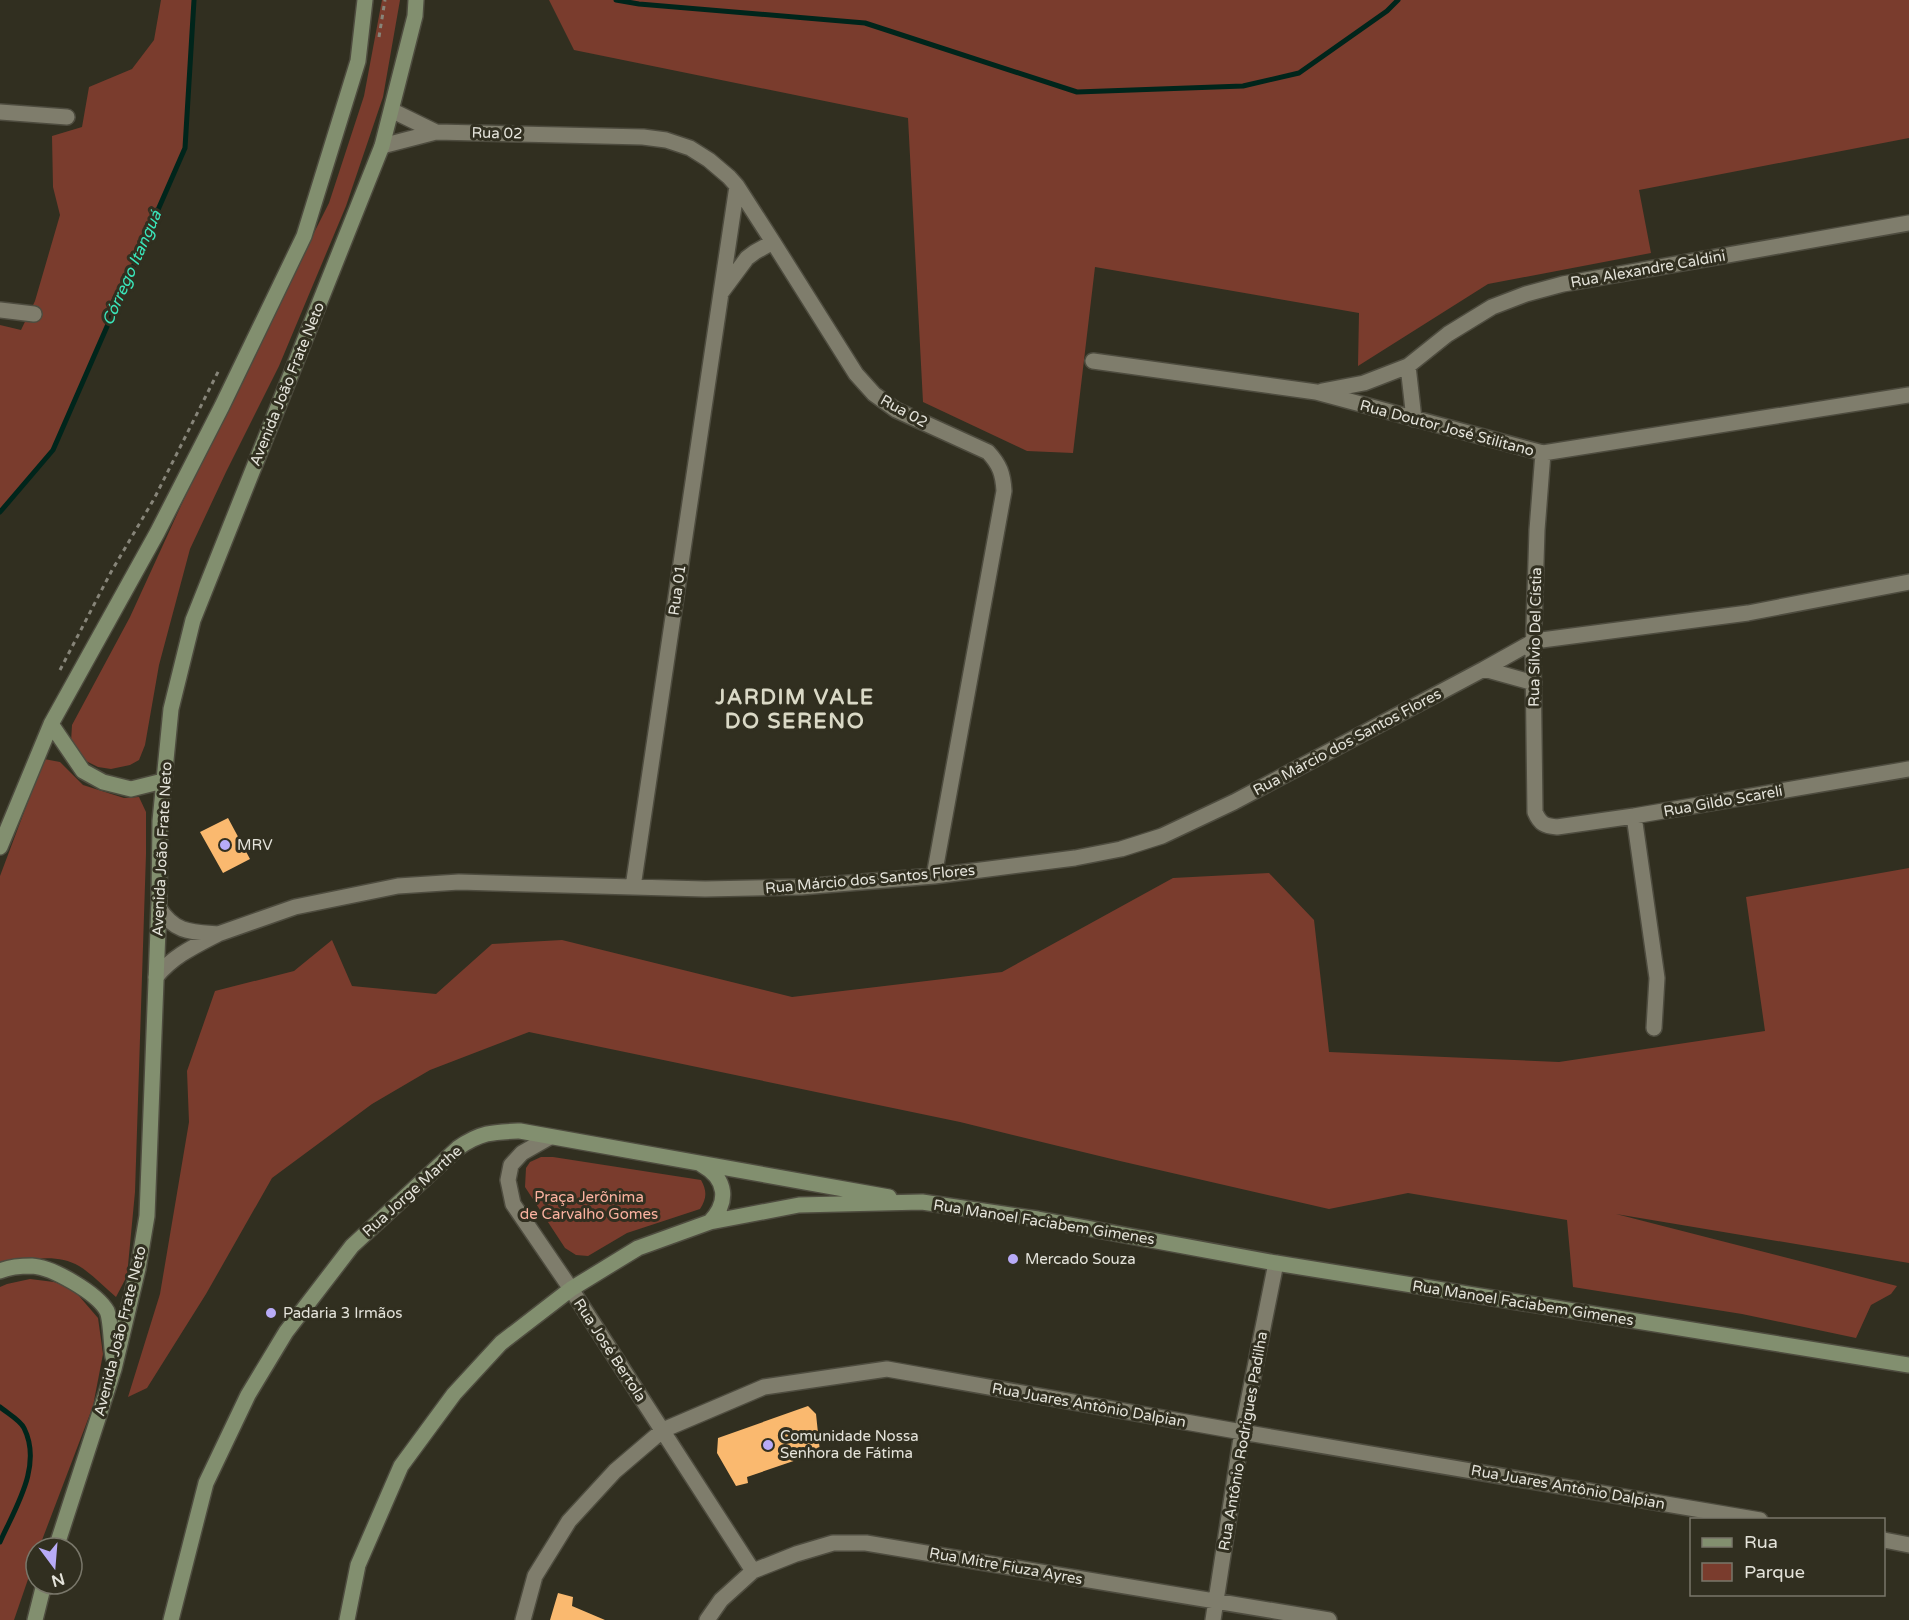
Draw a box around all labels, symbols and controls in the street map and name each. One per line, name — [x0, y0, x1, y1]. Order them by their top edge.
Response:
street label: Rua 02 — [471, 124, 523, 142]
water label: Córrego Itanguá — [98, 207, 167, 329]
street label: Rua Alexandre Caldini — [1569, 246, 1727, 292]
street label: Avenida João Frate Neto — [246, 299, 328, 469]
street label: Rua 02 — [877, 391, 931, 431]
street label: Rua Doutor José Stilitano — [1358, 396, 1536, 460]
street label: Rua 01 — [665, 563, 689, 617]
street label: Rua Sílvio Del Cístia — [1525, 567, 1545, 707]
district label: JARDIM VALE DO SERENO — [714, 685, 875, 734]
street label: Rua Márcio dos Santos Flores — [1250, 685, 1444, 799]
street label: Avenida João Frate Neto — [148, 761, 176, 937]
street label: Rua Gildo Scareli — [1662, 782, 1784, 820]
place label: MRV — [237, 836, 273, 854]
marker: MRV — [218, 838, 232, 852]
street label: Rua Márcio dos Santos Flores — [764, 861, 976, 897]
street label: Rua Jorge Marthe — [359, 1142, 465, 1240]
park label: Praça Jerõnima de Carvalho Gomes — [520, 1188, 658, 1223]
street label: Rua Manoel Faciabem Gimenes — [932, 1196, 1156, 1248]
street label: Avenida João Frate Neto — [90, 1244, 150, 1418]
place label: Mercado Souza — [1025, 1250, 1136, 1268]
marker: Mercado Souza — [1006, 1252, 1020, 1266]
street label: Rua Manoel Faciabem Gimenes — [1411, 1277, 1635, 1329]
street label: Rua José Bertola — [570, 1295, 650, 1405]
place label: Padaria 3 Irmãos — [283, 1304, 403, 1322]
marker: Padaria 3 Irmãos — [264, 1306, 278, 1320]
street label: Rua Antônio Rodrigues Padilha — [1215, 1330, 1271, 1552]
street label: Rua Juares Antônio Dalpian — [991, 1379, 1187, 1431]
place label: Comunidade Nossa Senhora de Fátima — [780, 1427, 919, 1462]
marker: Comunidade Nossa Senhora de Fátima — [761, 1438, 775, 1452]
street label: Rua Juares Antônio Dalpian — [1470, 1461, 1666, 1513]
legend — [1690, 1518, 1885, 1596]
text: Rua — [1744, 1531, 1778, 1553]
north arrow — [24, 1536, 84, 1596]
street label: Rua Mitre Fiuza Ayres — [928, 1544, 1084, 1588]
text: Parque — [1744, 1561, 1805, 1583]
text: N — [49, 1568, 67, 1591]

